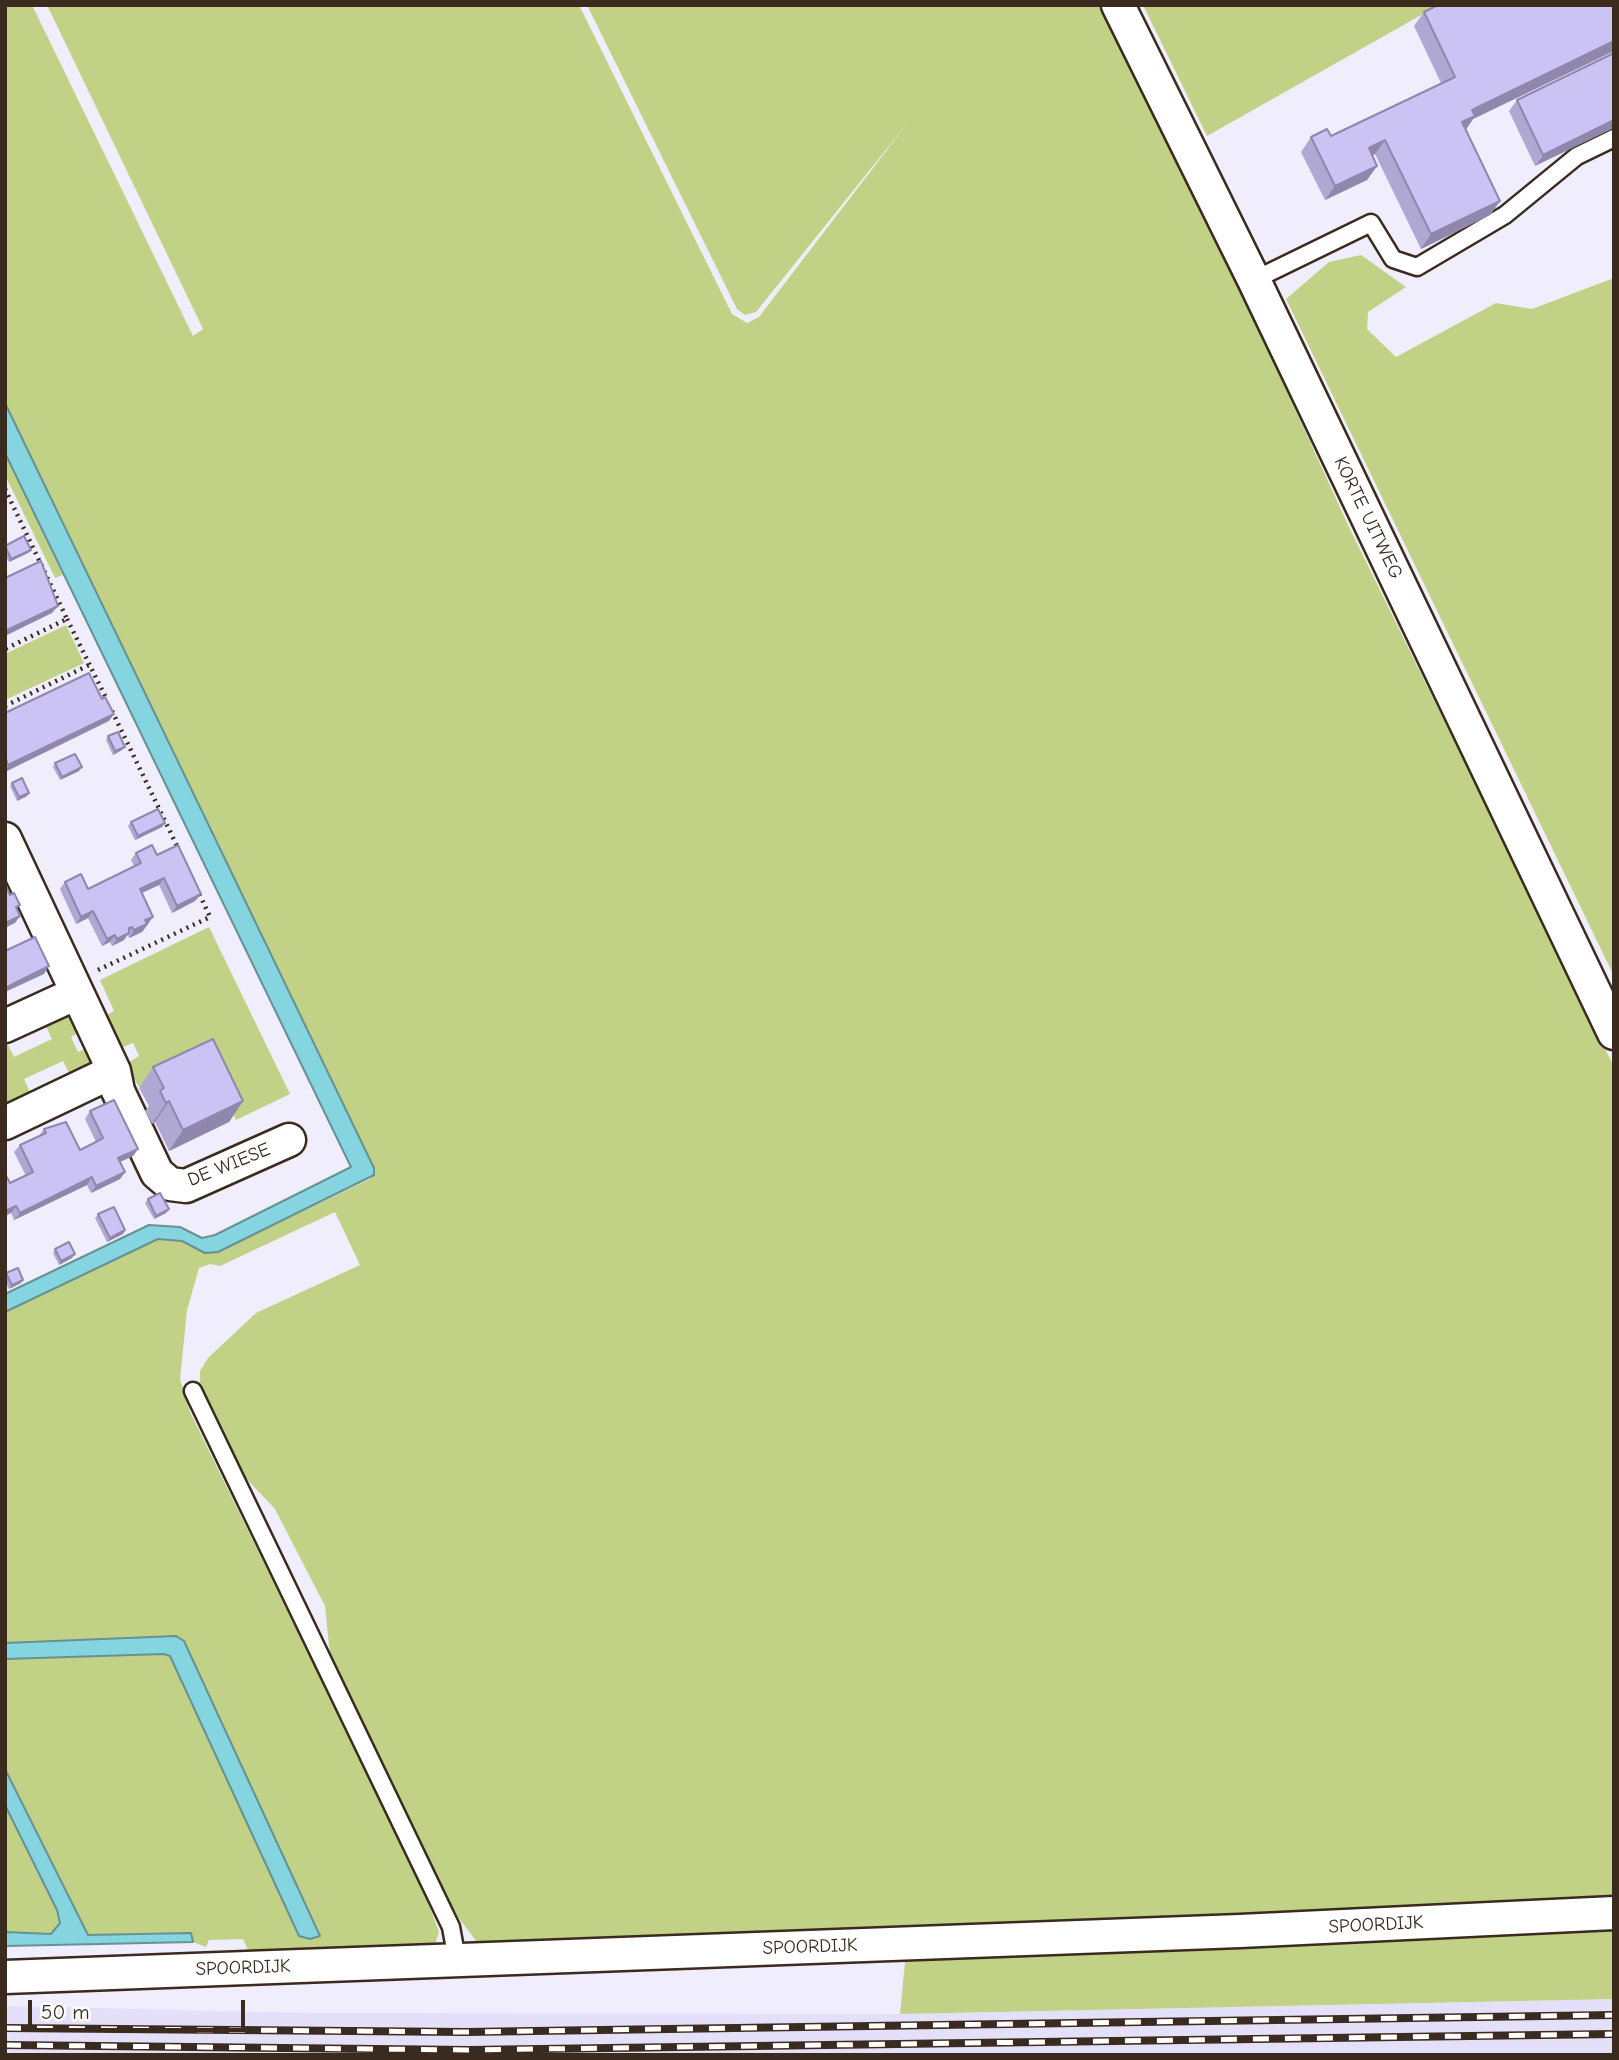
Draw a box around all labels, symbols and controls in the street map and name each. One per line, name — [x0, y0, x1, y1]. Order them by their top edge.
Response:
street label: KORTE UITWEG — [1329, 453, 1407, 583]
street label: DE WIESE — [184, 1138, 274, 1192]
street label: SPOORDIJK — [1328, 1911, 1424, 1939]
street label: SPOORDIJK — [762, 1934, 858, 1960]
street label: SPOORDIJK — [195, 1955, 291, 1981]
scale bar — [32, 1986, 248, 2030]
text: 50 m — [41, 2000, 90, 2024]

